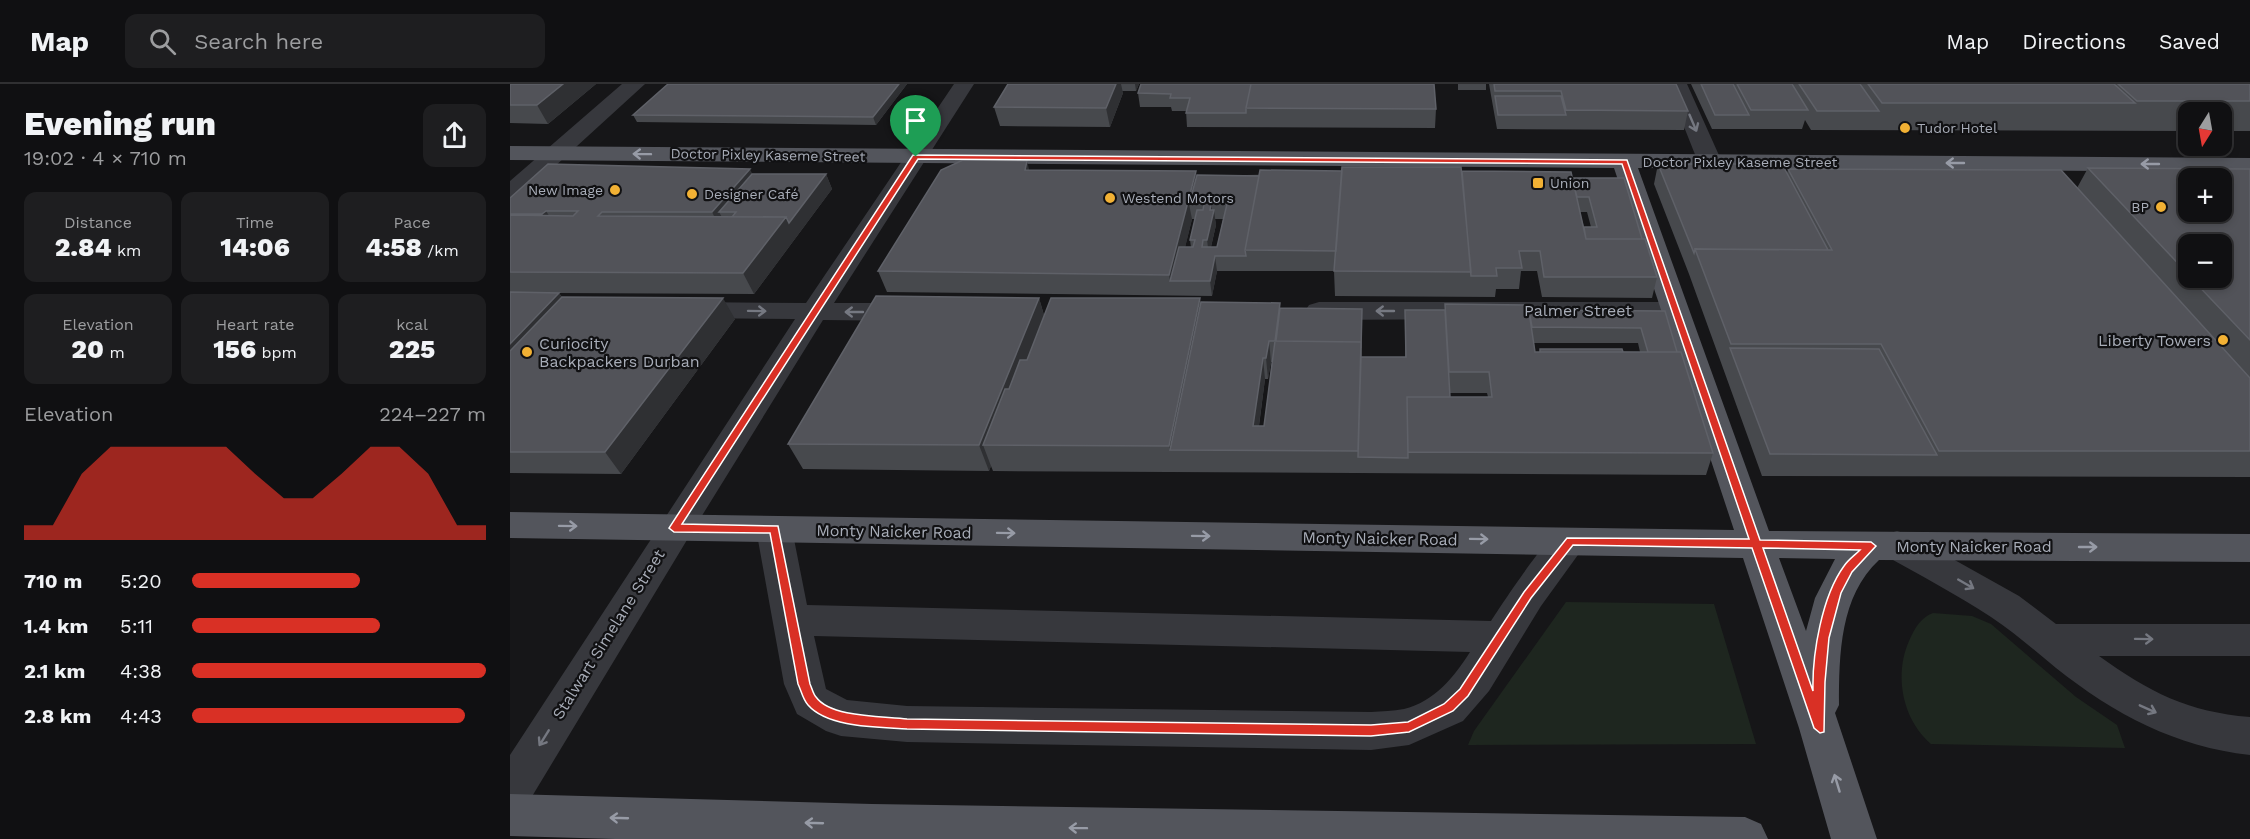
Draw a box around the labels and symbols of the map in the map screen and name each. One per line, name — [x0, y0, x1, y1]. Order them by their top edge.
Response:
pin — [890, 95, 941, 157]
north arrow — [2178, 102, 2232, 156]
one-way arrow — [1688, 113, 1700, 131]
place label: Tudor Hotel — [1917, 120, 1998, 136]
marker: Tudor Hotel — [1898, 121, 1912, 135]
street label: Doctor Pixley Kaseme Street — [670, 145, 866, 165]
one-way arrow — [632, 148, 652, 160]
street label: Doctor Pixley Kaseme Street — [1643, 154, 1838, 170]
one-way arrow — [1945, 157, 1965, 169]
one-way arrow — [2140, 158, 2160, 170]
place label: Union — [1550, 175, 1589, 191]
marker: Union — [1531, 176, 1545, 190]
place label: New Image — [528, 182, 603, 198]
marker: New Image — [608, 183, 622, 197]
place label: Designer Café — [704, 186, 798, 202]
marker: Designer Café — [685, 187, 699, 201]
place label: Westend Motors — [1122, 190, 1234, 206]
marker: Westend Motors — [1103, 191, 1117, 205]
place label: BP — [2131, 199, 2149, 215]
marker: BP — [2154, 200, 2168, 214]
street label: Palmer Street — [1524, 301, 1632, 320]
one-way arrow — [747, 305, 767, 317]
one-way arrow — [1375, 305, 1395, 317]
one-way arrow — [844, 306, 864, 318]
place label: Liberty Towers — [2098, 331, 2211, 350]
marker: Liberty Towers — [2216, 333, 2230, 347]
place label: Curiocity Backpackers Durban — [539, 334, 700, 371]
marker: Curiocity Backpackers Durban — [520, 345, 534, 359]
one-way arrow — [558, 520, 578, 532]
street label: Monty Naicker Road — [816, 521, 972, 542]
one-way arrow — [995, 527, 1015, 539]
street label: Monty Naicker Road — [1302, 528, 1458, 549]
one-way arrow — [1190, 530, 1210, 542]
one-way arrow — [1469, 534, 1489, 545]
street label: Monty Naicker Road — [1896, 537, 2052, 556]
one-way arrow — [2077, 541, 2097, 552]
street label: Stalwart Simelane Street — [548, 546, 669, 723]
one-way arrow — [1957, 579, 1974, 591]
one-way arrow — [2134, 633, 2154, 645]
one-way arrow — [2139, 703, 2157, 715]
one-way arrow — [538, 729, 550, 746]
one-way arrow — [1831, 774, 1842, 793]
one-way arrow — [610, 812, 630, 823]
one-way arrow — [804, 818, 824, 829]
one-way arrow — [1068, 822, 1088, 834]

